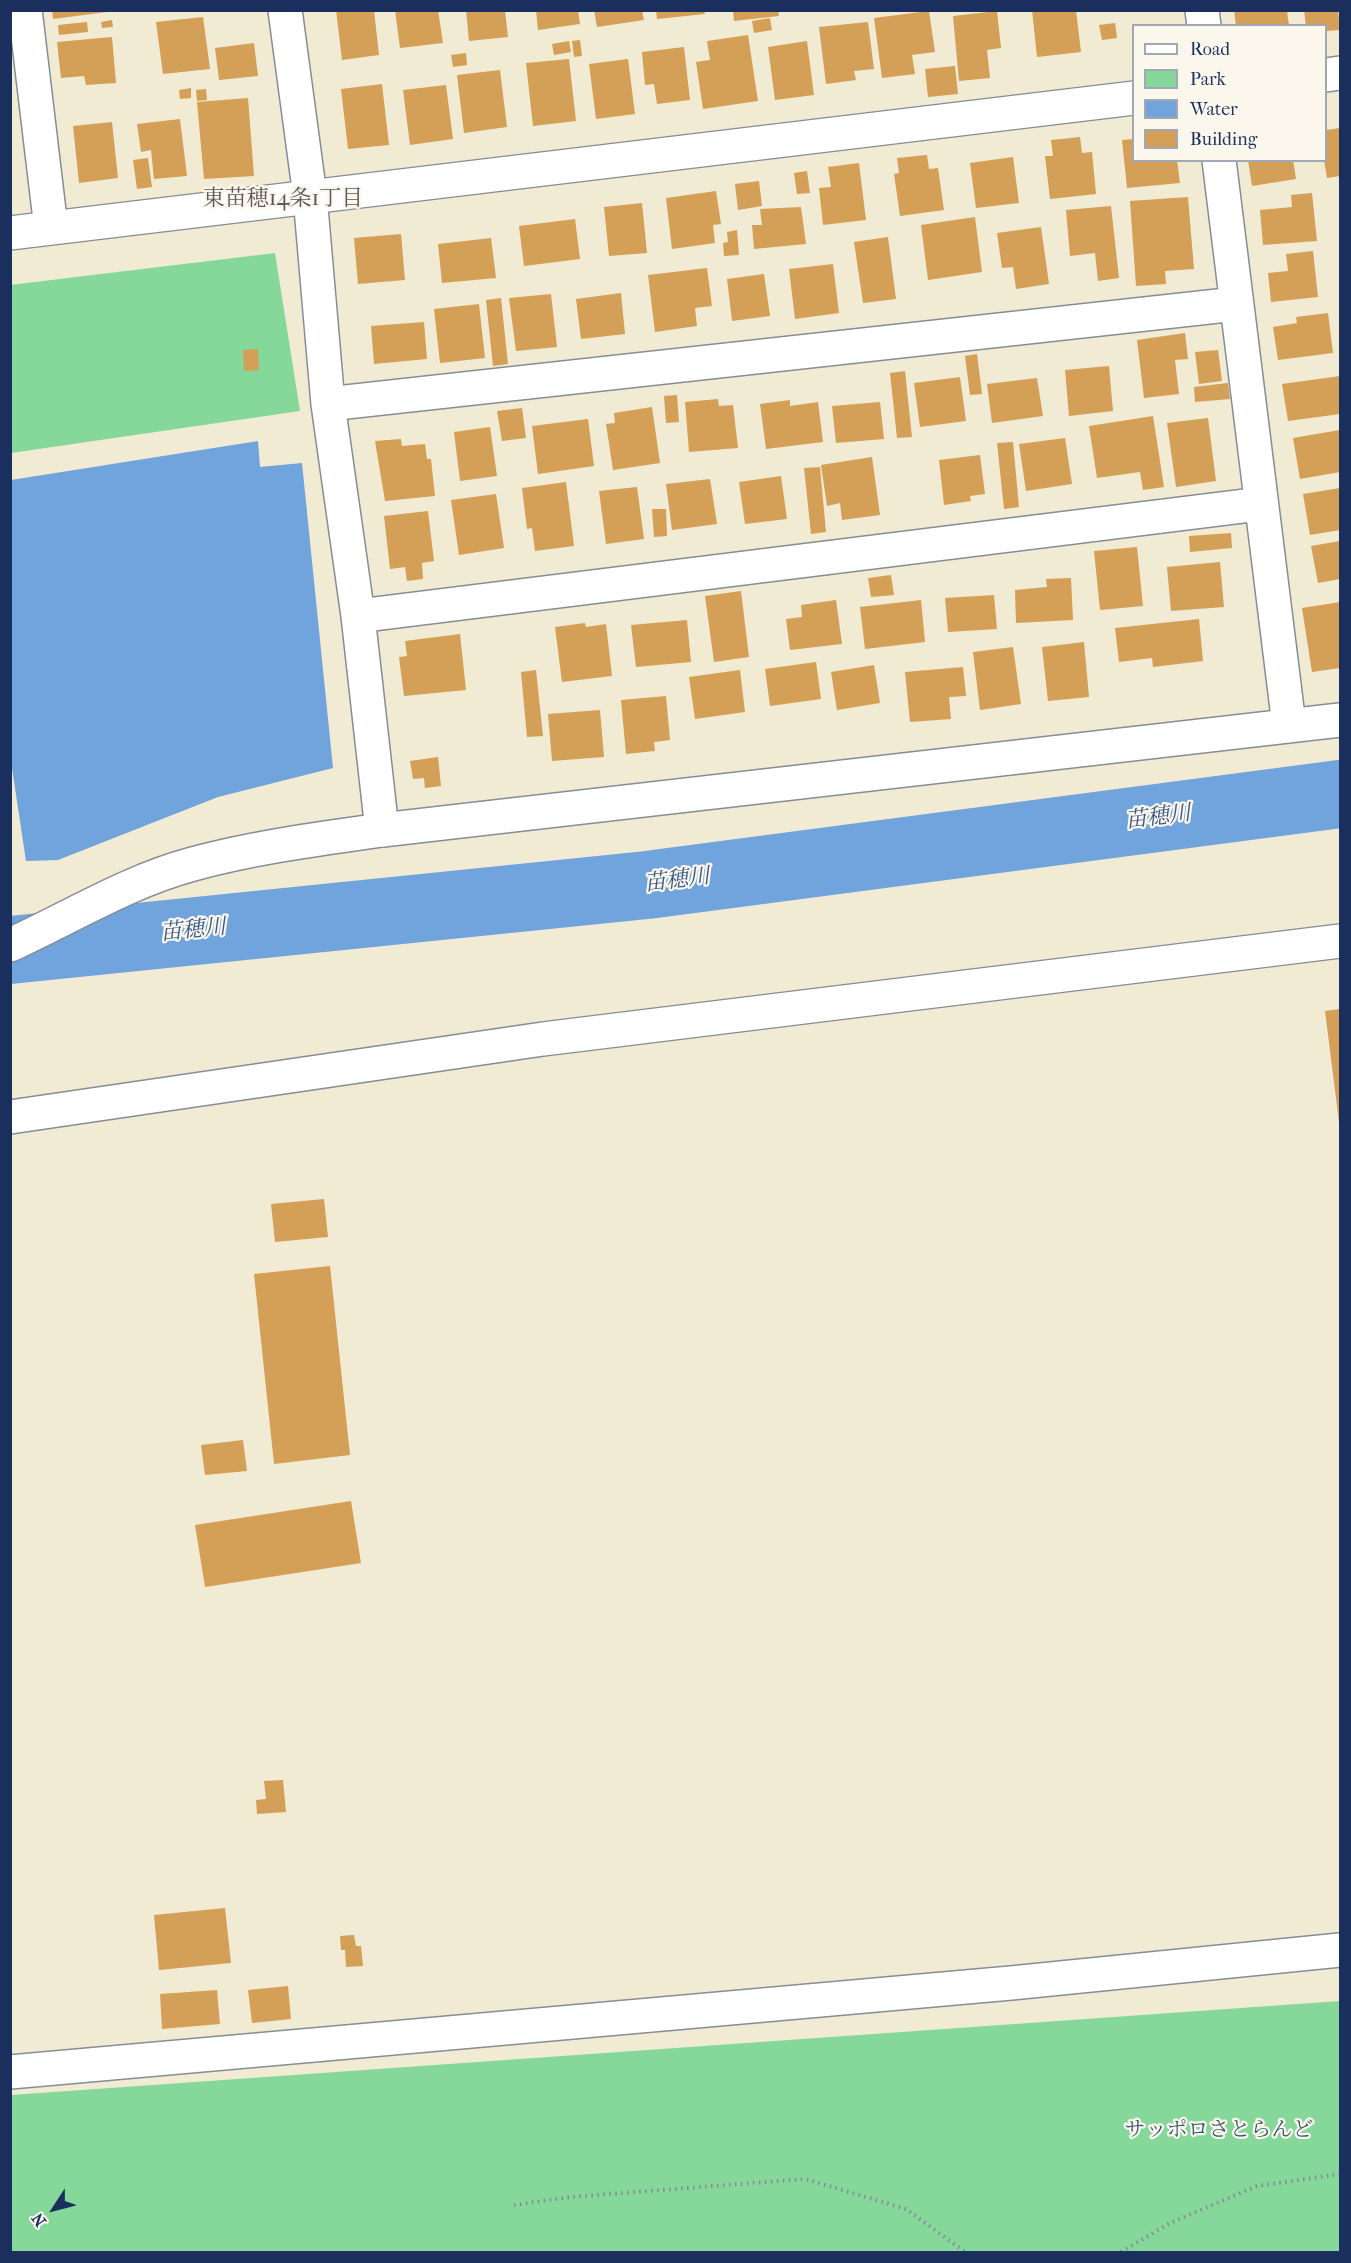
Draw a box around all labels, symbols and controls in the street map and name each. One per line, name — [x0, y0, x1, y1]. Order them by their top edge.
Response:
legend — [1132, 24, 1327, 162]
text: Road — [1190, 39, 1230, 60]
text: Park — [1190, 69, 1226, 90]
text: Water — [1190, 99, 1238, 120]
text: Building — [1190, 129, 1257, 150]
district label: 東苗穂14条1丁目 — [203, 187, 363, 213]
water label: 苗穂川 — [1124, 801, 1192, 835]
water label: 苗穂川 — [643, 864, 711, 898]
water label: 苗穂川 — [159, 914, 227, 948]
park label: サッポロさとらんど — [1125, 2118, 1313, 2144]
north arrow — [24, 2179, 84, 2239]
text: N — [28, 2209, 50, 2230]

